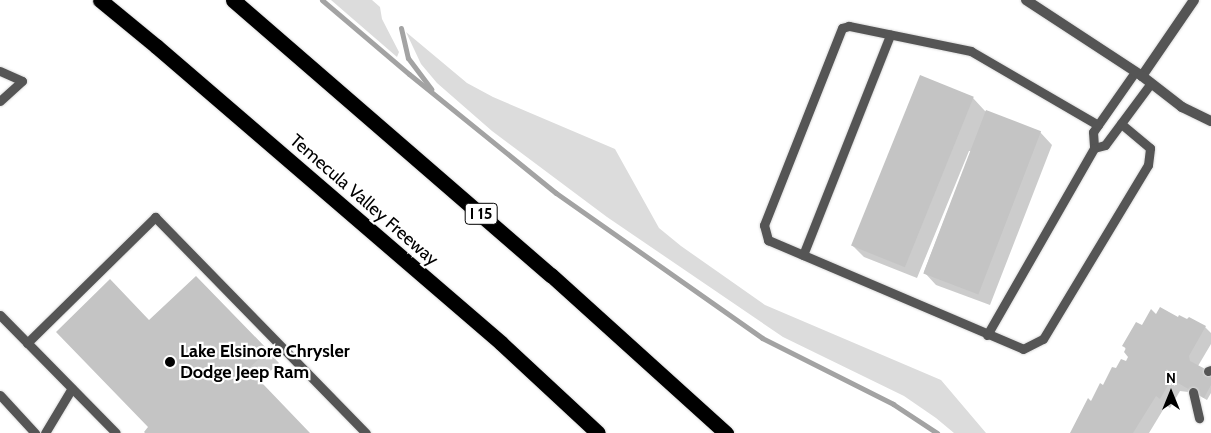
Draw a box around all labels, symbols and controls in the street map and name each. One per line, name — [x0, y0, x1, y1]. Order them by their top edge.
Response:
street label: Temecula Valley Freeway — [285, 130, 443, 270]
road number: I 15 — [464, 200, 498, 228]
place label: Lake Elsinore Chrysler Dodge Jeep Ram — [180, 341, 350, 384]
marker: Lake Elsinore Chrysler Dodge Jeep Ram — [164, 356, 176, 368]
north arrow — [1146, 368, 1196, 418]
text: N — [1166, 369, 1176, 387]

